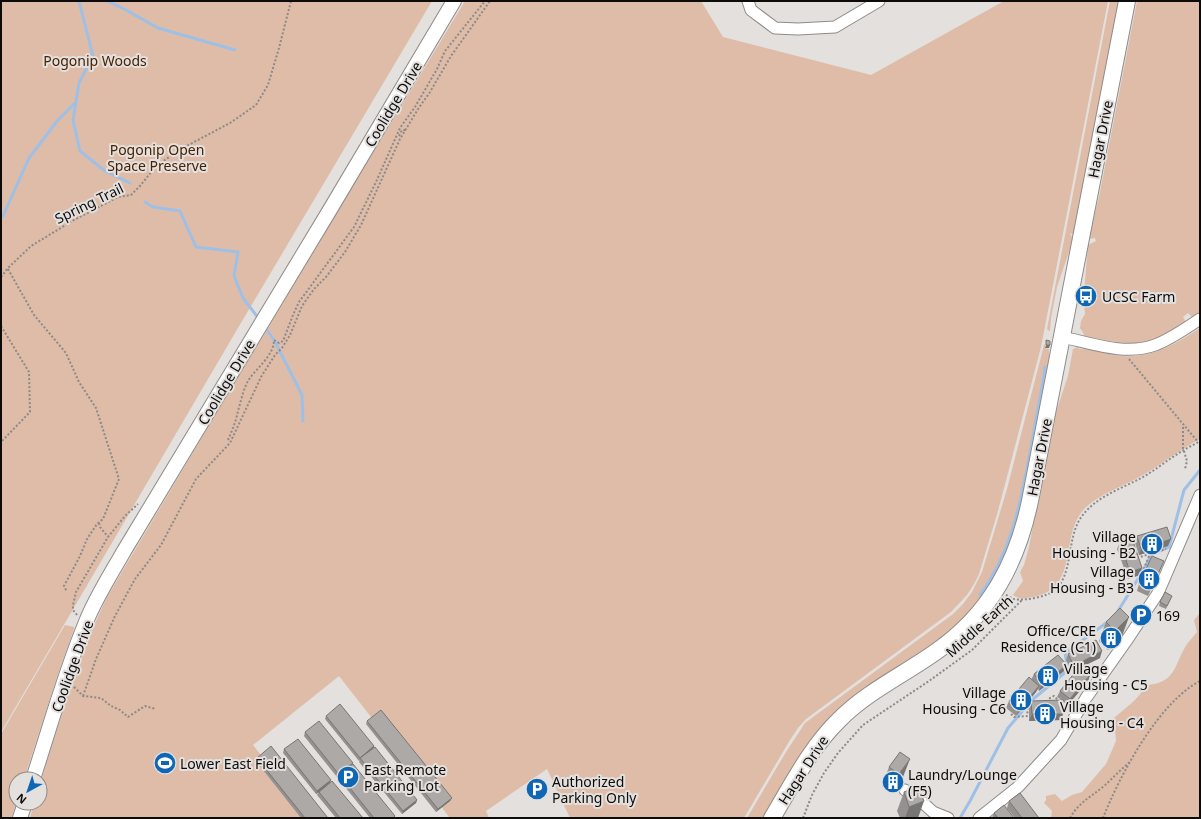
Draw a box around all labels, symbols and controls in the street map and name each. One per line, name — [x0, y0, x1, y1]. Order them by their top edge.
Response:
park label: Pogonip Woods — [43, 51, 147, 70]
street label: Coolidge Drive — [360, 58, 426, 150]
street label: Hagar Drive — [1083, 98, 1117, 179]
park label: Pogonip Open Space Preserve — [107, 140, 207, 175]
street label: Spring Trail — [51, 178, 127, 228]
bus stop icon: UCSC Farm — [1073, 283, 1099, 309]
place label: UCSC Farm — [1102, 287, 1175, 306]
street label: Coolidge Drive — [193, 336, 259, 428]
street label: Hagar Drive — [1022, 416, 1056, 497]
place label: Village Housing - B2 — [1052, 527, 1136, 562]
building icon: Village Housing - B2 — [1139, 531, 1165, 557]
place label: Village Housing - B3 — [1050, 562, 1134, 597]
building icon: Village Housing - B3 — [1136, 566, 1162, 592]
street label: Middle Earth — [942, 591, 1016, 661]
parking icon: 169 — [1128, 602, 1154, 628]
place label: 169 — [1156, 606, 1180, 625]
street label: Coolidge Drive — [47, 617, 97, 715]
place label: Office/CRE Residence (C1) — [1000, 621, 1096, 656]
building icon: Office/CRE Residence (C1) — [1098, 625, 1124, 651]
place label: Village Housing - C5 — [1064, 659, 1148, 694]
building icon: Village Housing - C5 — [1035, 663, 1061, 689]
place label: Village Housing - C6 — [922, 683, 1006, 718]
building icon: Village Housing - C6 — [1008, 687, 1034, 713]
place label: Village Housing - C4 — [1060, 697, 1144, 732]
building icon: Village Housing - C4 — [1032, 701, 1058, 727]
street label: Hagar Drive — [774, 732, 832, 808]
sports icon: Lower East Field — [152, 750, 178, 776]
place label: Lower East Field — [180, 754, 286, 773]
place label: East Remote Parking Lot — [364, 760, 446, 795]
parking icon: East Remote Parking Lot — [335, 764, 361, 790]
place label: Laundry/Lounge (F5) — [908, 765, 1017, 800]
building icon: Laundry/Lounge (F5) — [880, 769, 906, 795]
north arrow — [8, 771, 48, 811]
place label: Authorized Parking Only — [552, 772, 637, 807]
parking icon: Authorized Parking Only — [524, 776, 550, 802]
text: N — [13, 790, 30, 808]

